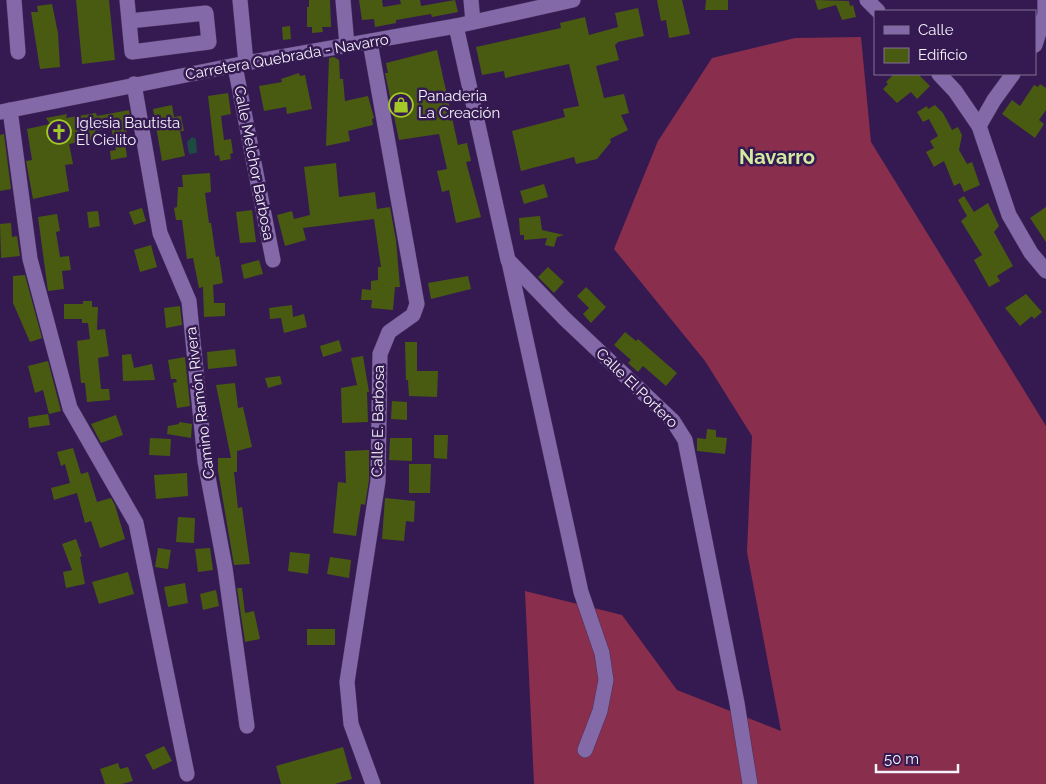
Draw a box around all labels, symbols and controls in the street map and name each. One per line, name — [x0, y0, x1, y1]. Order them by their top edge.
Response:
legend — [874, 10, 1036, 75]
text: Calle — [918, 21, 954, 39]
street label: Carretera Quebrada - Navarro — [184, 30, 390, 84]
text: Edificio — [918, 46, 968, 64]
street label: Calle Melchor Barbosa — [230, 84, 278, 242]
place label: Panaderia La Creación — [418, 87, 500, 122]
shop icon: Panaderia La Creación — [388, 92, 414, 118]
place label: Iglesia Bautista El Cielito — [76, 114, 180, 149]
church icon: Iglesia Bautista El Cielito — [46, 119, 72, 145]
district label: Navarro — [739, 145, 815, 169]
street label: Camino Ramón Rivera — [182, 326, 218, 480]
street label: Calle El Portero — [592, 344, 682, 432]
street label: Calle E. Barbosa — [368, 365, 388, 477]
scale bar — [876, 742, 958, 774]
text: 50 m — [884, 750, 919, 768]

